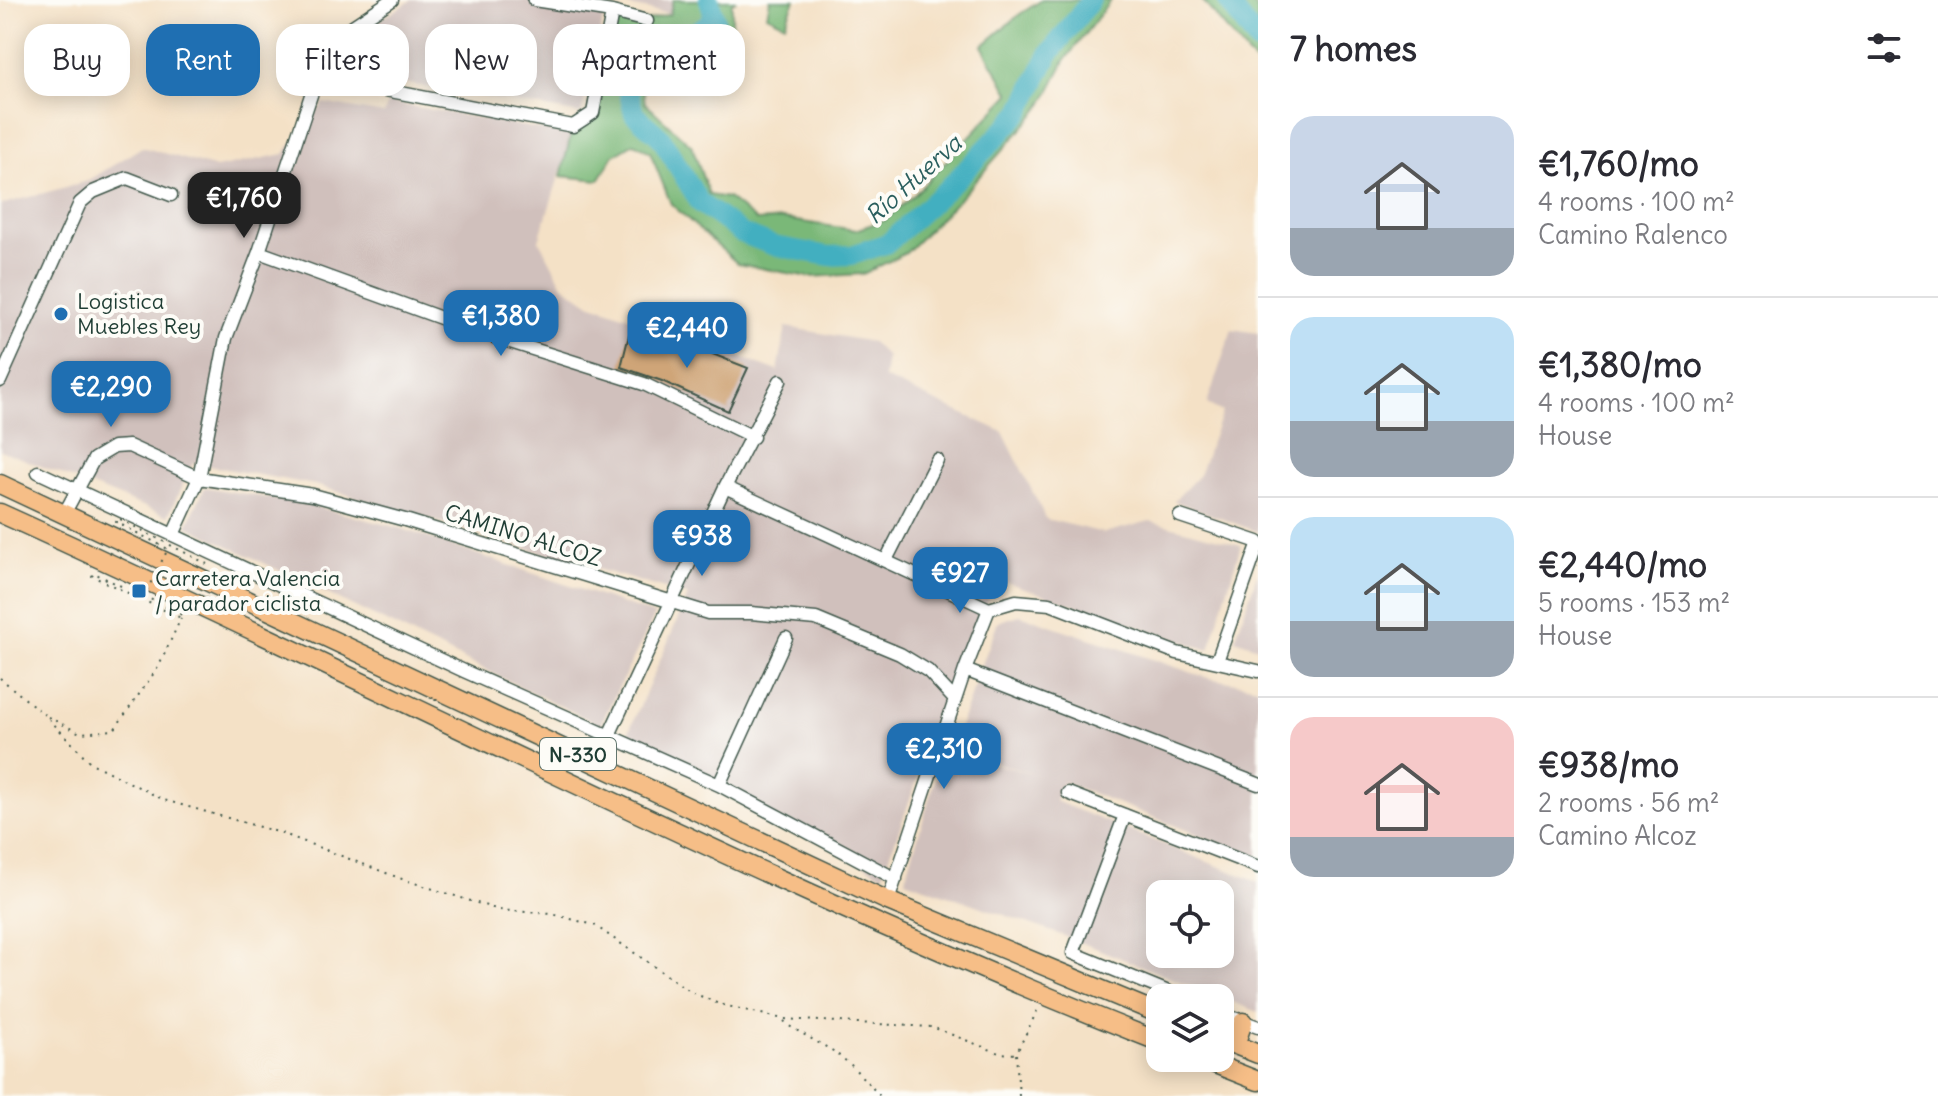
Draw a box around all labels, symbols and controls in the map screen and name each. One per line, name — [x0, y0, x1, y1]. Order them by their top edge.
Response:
chip: Buy — [24, 24, 130, 96]
chip: Rent — [146, 24, 260, 96]
chip: Filters — [276, 24, 409, 96]
chip: New — [425, 24, 537, 96]
chip: Apartment — [553, 24, 745, 96]
icon: filters — [1862, 26, 1906, 70]
text: 7 homes — [1290, 27, 1417, 70]
water label: Río Huerva — [859, 127, 968, 230]
text: €1,760/mo — [1538, 142, 1699, 185]
icon: home — [1354, 148, 1450, 244]
pin: €1,760 — [179, 172, 309, 240]
text: €1,760 — [206, 181, 282, 214]
text: 4 rooms · 100 m² — [1538, 185, 1735, 218]
text: Camino Ralenco — [1538, 218, 1728, 251]
place label: Logistica Muebles Rey — [77, 287, 201, 340]
pin: €1,380 — [436, 290, 566, 358]
text: €1,380 — [461, 299, 541, 332]
pin: €2,440 — [622, 302, 752, 370]
marker: Logistica Muebles Rey — [52, 305, 70, 323]
text: €2,440 — [645, 311, 729, 344]
text: €1,380/mo — [1538, 343, 1702, 386]
icon: home — [1354, 349, 1450, 445]
pin: €2,290 — [46, 361, 176, 429]
text: €2,290 — [70, 370, 152, 403]
text: 4 rooms · 100 m² — [1538, 386, 1735, 419]
text: House — [1538, 419, 1612, 452]
street label: CAMINO ALCOZ — [441, 498, 605, 572]
pin: €938 — [655, 510, 749, 578]
text: €938 — [671, 519, 733, 552]
text: €2,440/mo — [1538, 543, 1707, 586]
pin: €927 — [913, 547, 1007, 615]
icon: home — [1354, 549, 1450, 645]
text: €927 — [931, 556, 989, 589]
place label: Carretera Valencia / parador ciclista — [155, 564, 340, 617]
marker: Carretera Valencia / parador ciclista — [130, 582, 148, 600]
text: 5 rooms · 153 m² — [1538, 586, 1730, 619]
text: House — [1538, 619, 1612, 652]
pin: €2,310 — [879, 723, 1009, 791]
text: €2,310 — [905, 732, 983, 765]
road number: N-330 — [540, 738, 616, 770]
text: €938/mo — [1538, 743, 1679, 786]
icon: home — [1354, 749, 1450, 845]
text: 2 rooms · 56 m² — [1538, 786, 1719, 819]
text: Camino Alcoz — [1538, 819, 1697, 852]
map controls — [1146, 880, 1234, 1072]
button: locate — [1146, 880, 1234, 968]
button: layers — [1146, 984, 1234, 1072]

